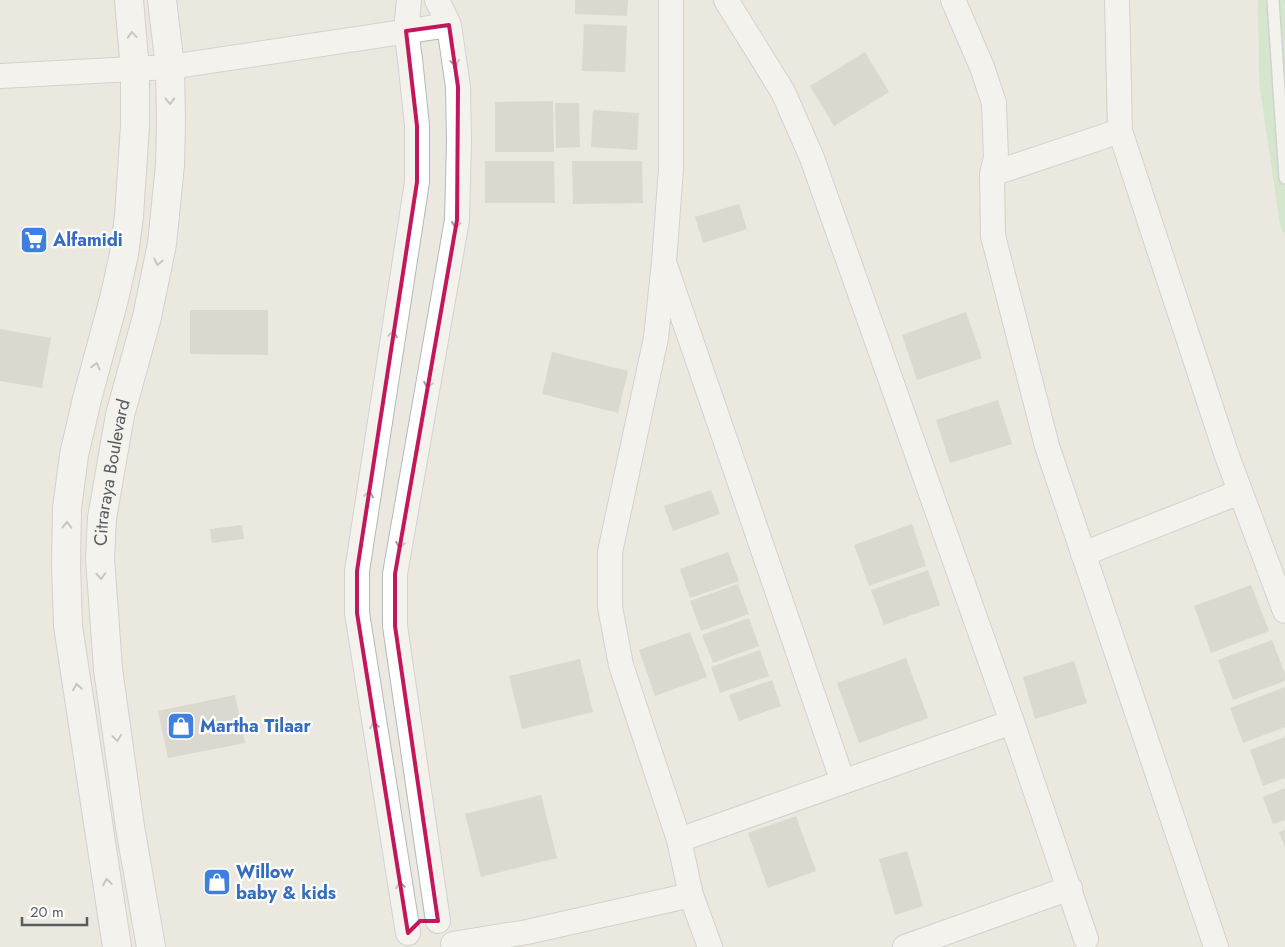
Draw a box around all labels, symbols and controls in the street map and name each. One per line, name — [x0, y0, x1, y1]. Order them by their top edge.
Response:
one-way arrow — [127, 30, 138, 38]
one-way arrow — [449, 59, 459, 67]
one-way arrow — [165, 98, 175, 105]
one-way arrow — [451, 221, 462, 229]
supermarket icon: Alfamidi — [19, 225, 49, 255]
place label: Alfamidi — [52, 227, 123, 253]
one-way arrow — [154, 258, 164, 267]
one-way arrow — [388, 329, 398, 338]
one-way arrow — [90, 361, 101, 370]
one-way arrow — [424, 381, 434, 390]
street label: Citraraya Boulevard — [88, 396, 137, 547]
one-way arrow — [363, 490, 373, 499]
one-way arrow — [62, 521, 72, 528]
one-way arrow — [396, 541, 406, 550]
one-way arrow — [96, 572, 107, 580]
one-way arrow — [72, 682, 83, 690]
shop icon: Martha Tilaar — [166, 711, 196, 741]
place label: Martha Tilaar — [200, 713, 312, 739]
one-way arrow — [370, 720, 380, 729]
one-way arrow — [112, 733, 122, 742]
place label: Willow baby & kids — [236, 859, 336, 906]
shop icon: Willow baby & kids — [202, 867, 232, 897]
one-way arrow — [102, 878, 113, 886]
one-way arrow — [395, 881, 406, 889]
scale bar — [22, 894, 88, 926]
text: 20 m — [30, 901, 64, 923]

